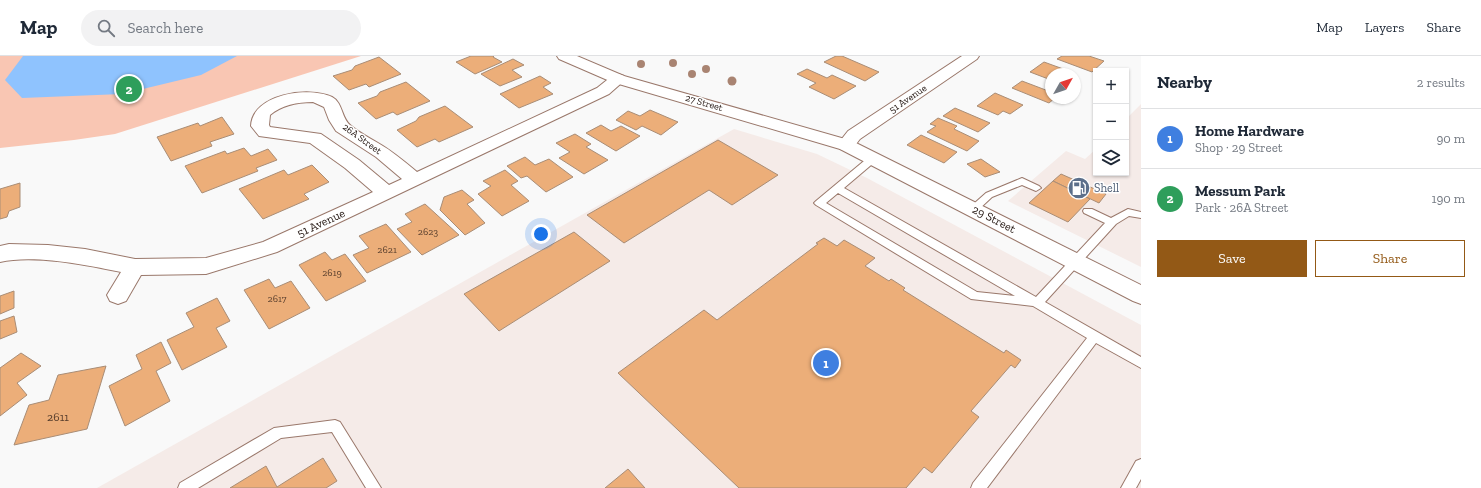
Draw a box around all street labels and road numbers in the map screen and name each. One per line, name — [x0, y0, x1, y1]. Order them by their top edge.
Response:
street label: 51 Avenue — [887, 82, 929, 116]
street label: 27 Street — [684, 92, 724, 114]
street label: 26A Street — [340, 121, 384, 157]
street label: 29 Street — [970, 202, 1019, 236]
street label: 51 Avenue — [295, 206, 347, 240]

